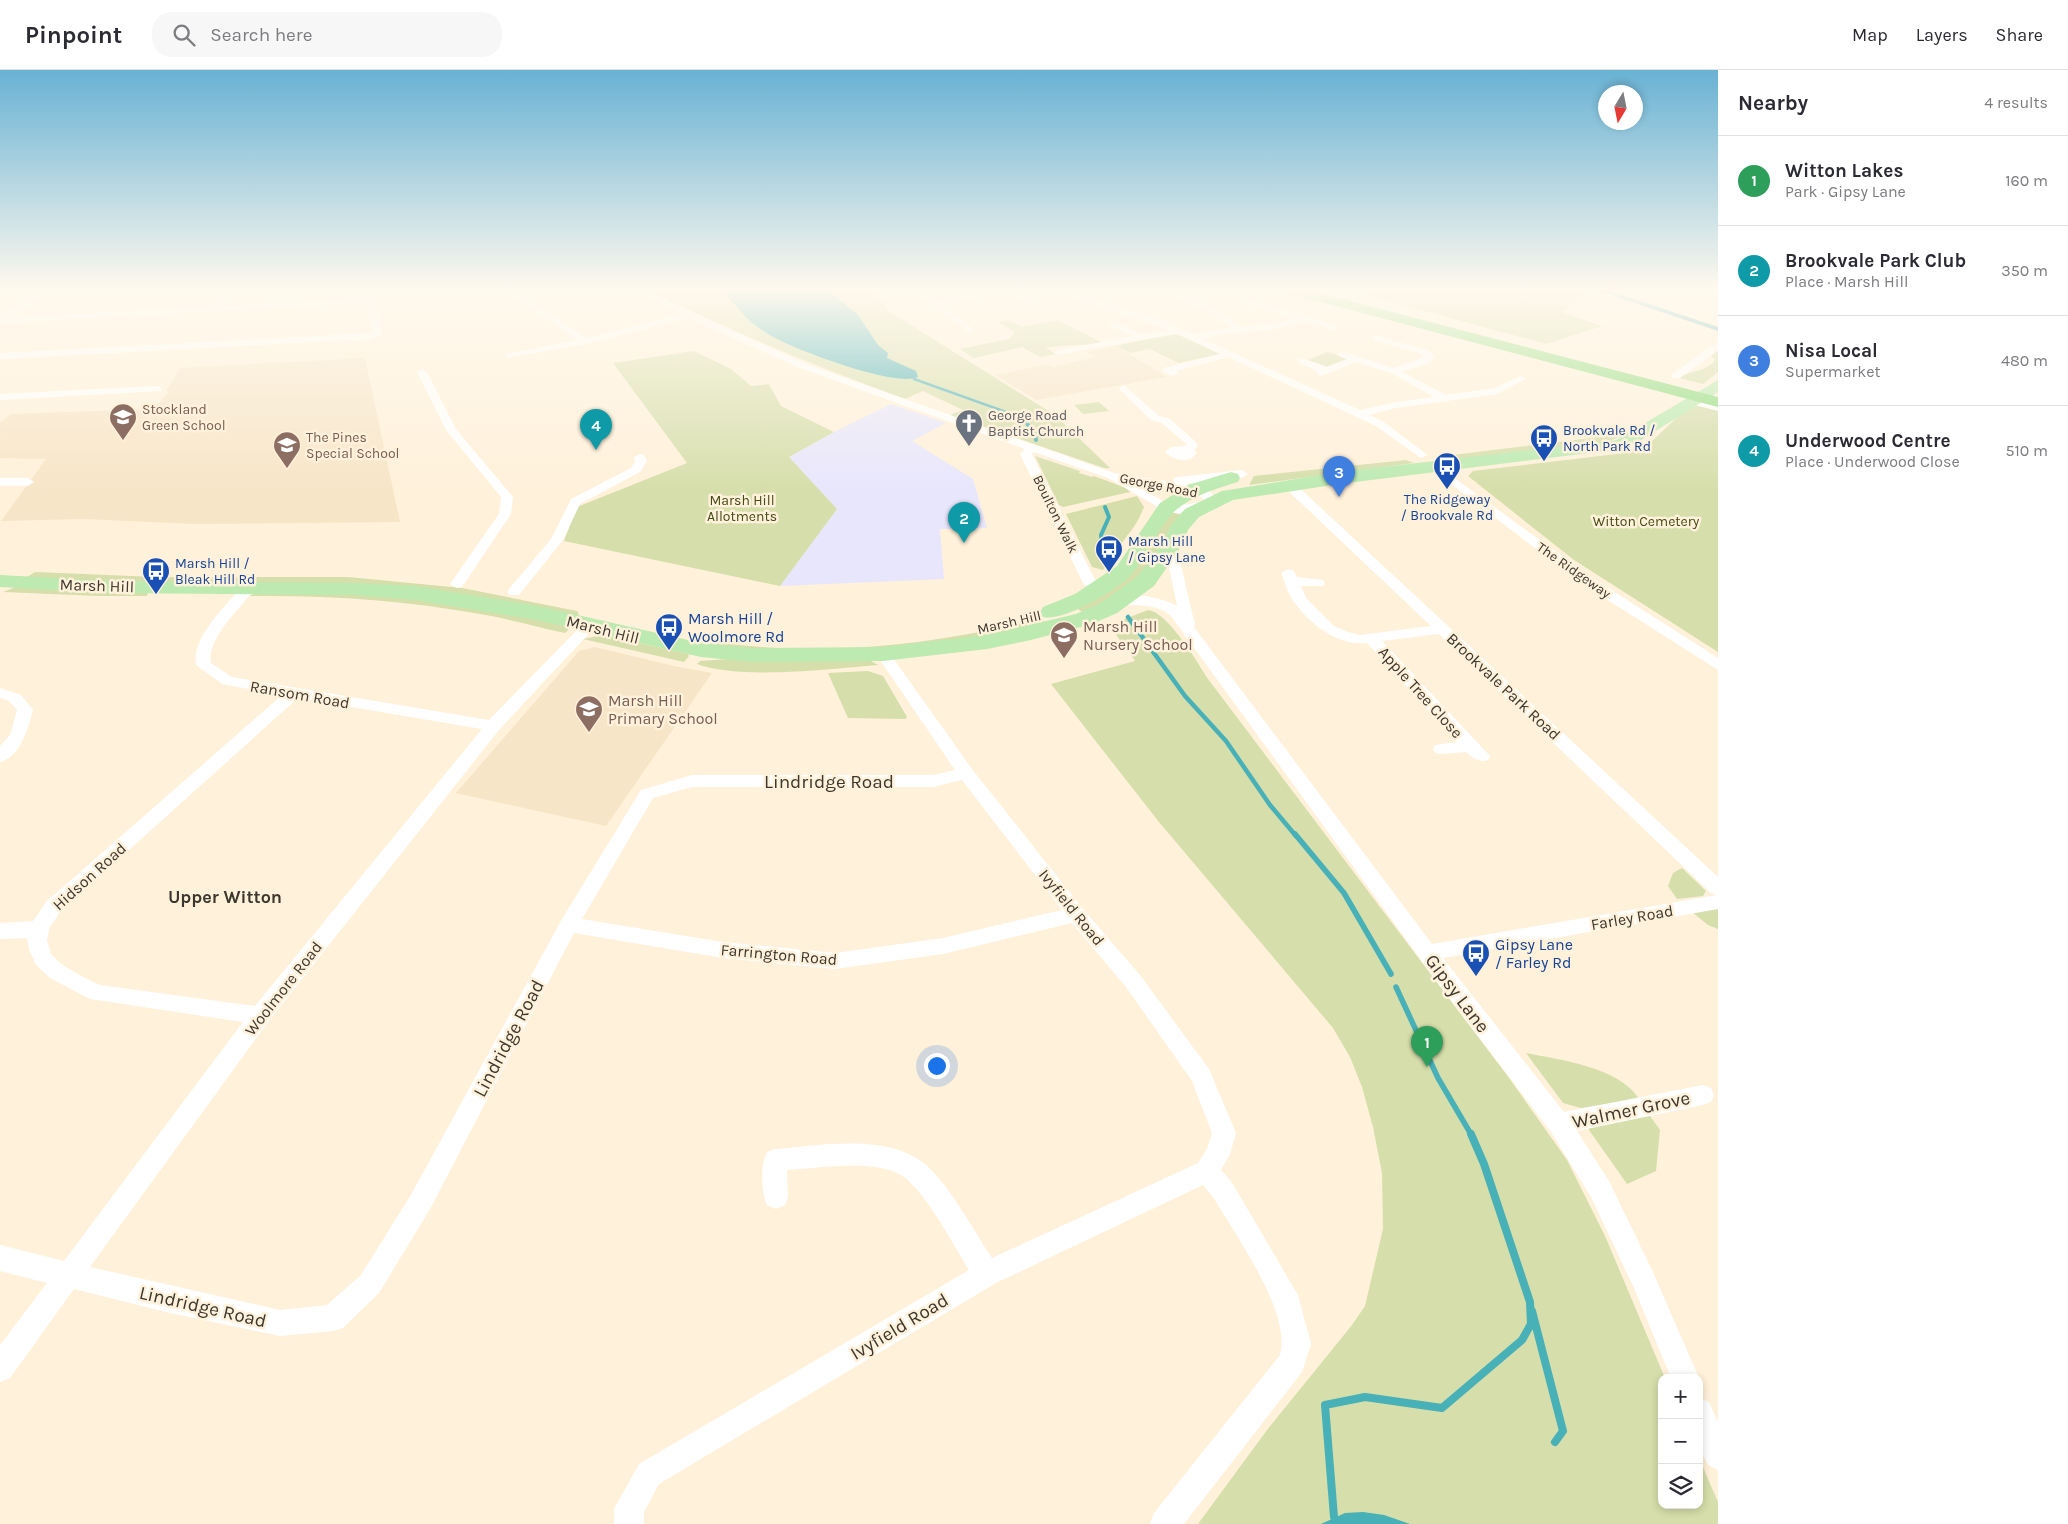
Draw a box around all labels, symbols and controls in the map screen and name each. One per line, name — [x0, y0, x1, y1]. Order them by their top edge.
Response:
search box — [152, 12, 502, 57]
text: Pinpoint — [25, 21, 122, 49]
icon: search — [170, 21, 198, 49]
text: Search here — [210, 24, 312, 46]
text: Map — [1852, 24, 1888, 46]
text: Layers — [1916, 24, 1968, 46]
text: Share — [1996, 24, 2043, 46]
north arrow — [1598, 85, 1643, 130]
text: Nearby — [1738, 91, 1808, 115]
text: 4 results — [1984, 93, 2048, 112]
text: Witton Lakes — [1785, 160, 1903, 182]
text: 1 — [1751, 171, 1757, 190]
text: 160 m — [2005, 171, 2048, 190]
text: Park · Gipsy Lane — [1785, 182, 1906, 201]
text: Brookvale Park Club — [1785, 250, 1966, 272]
text: 2 — [1749, 261, 1759, 280]
text: 350 m — [2001, 261, 2048, 280]
text: Place · Marsh Hill — [1785, 272, 1909, 291]
text: Nisa Local — [1785, 340, 1878, 362]
text: 3 — [1749, 351, 1759, 370]
text: 480 m — [2001, 351, 2048, 370]
text: Supermarket — [1785, 362, 1881, 381]
place label: Stockland Green School — [142, 401, 226, 434]
school or university icon: Stockland Green School — [108, 402, 138, 441]
place label: George Road Baptist Church — [988, 407, 1084, 440]
church icon: George Road Baptist Church — [954, 408, 984, 447]
pin: 4 — [580, 409, 612, 450]
place label: Brookvale Rd / North Park Rd — [1563, 422, 1655, 455]
bus stop icon: Brookvale Rd / North Park Rd — [1529, 423, 1559, 462]
place label: The Pines Special School — [306, 429, 400, 462]
school or university icon: The Pines Special School — [272, 430, 302, 469]
text: Underwood Centre — [1785, 430, 1951, 452]
text: 4 — [1749, 441, 1759, 460]
text: 510 m — [2005, 441, 2048, 460]
bus stop icon: The Ridgeway / Brookvale Rd — [1432, 451, 1462, 490]
text: Place · Underwood Close — [1785, 452, 1960, 471]
pin: 3 — [1323, 456, 1355, 497]
street label: George Road — [1118, 470, 1199, 501]
street label: Boulton Walk — [1029, 472, 1082, 556]
place label: The Ridgeway / Brookvale Rd — [1401, 491, 1493, 524]
park label: Marsh Hill Allotments — [707, 492, 777, 525]
pin: 2 — [948, 502, 980, 543]
park label: Witton Cemetery — [1593, 513, 1700, 530]
place label: Marsh Hill / Gipsy Lane — [1128, 533, 1206, 566]
bus stop icon: Marsh Hill / Gipsy Lane — [1094, 534, 1124, 573]
street label: The Ridgeway — [1533, 539, 1614, 602]
place label: Marsh Hill / Bleak Hill Rd — [175, 555, 255, 588]
bus stop icon: Marsh Hill / Bleak Hill Rd — [141, 556, 171, 595]
street label: Marsh Hill — [59, 575, 135, 596]
street label: Marsh Hill — [975, 607, 1043, 638]
place label: Marsh Hill / Woolmore Rd — [688, 609, 785, 646]
street label: Marsh Hill — [564, 611, 641, 648]
bus stop icon: Marsh Hill / Woolmore Rd — [654, 612, 684, 651]
place label: Marsh Hill Nursery School — [1083, 617, 1193, 654]
school or university icon: Marsh Hill Nursery School — [1049, 620, 1079, 659]
street label: Brookvale Park Road — [1443, 629, 1565, 744]
street label: Apple Tree Close — [1374, 643, 1467, 742]
street label: Ransom Road — [249, 676, 351, 713]
place label: Marsh Hill Primary School — [608, 691, 718, 728]
school or university icon: Marsh Hill Primary School — [574, 694, 604, 733]
street label: Lindridge Road — [764, 771, 894, 793]
street label: Hidson Road — [49, 838, 130, 914]
street label: Ivyfield Road — [1035, 865, 1108, 949]
district label: Upper Witton — [168, 886, 282, 908]
street label: Farley Road — [1589, 901, 1675, 934]
place label: Gipsy Lane / Farley Rd — [1495, 935, 1573, 972]
street label: Woolmore Road — [241, 937, 326, 1039]
bus stop icon: Gipsy Lane / Farley Rd — [1461, 938, 1491, 977]
street label: Farrington Road — [720, 940, 838, 969]
street label: Gipsy Lane — [1421, 950, 1494, 1037]
street label: Lindridge Road — [469, 976, 549, 1101]
pin: 1 — [1411, 1026, 1443, 1067]
your location — [924, 1053, 950, 1079]
street label: Walmer Grove — [1570, 1087, 1692, 1133]
street label: Lindridge Road — [137, 1282, 268, 1332]
street label: Ivyfield Road — [846, 1289, 953, 1365]
map controls — [1658, 1374, 1703, 1509]
button: + — [1658, 1374, 1703, 1419]
button: − — [1658, 1419, 1703, 1464]
button: layers — [1658, 1464, 1703, 1509]

